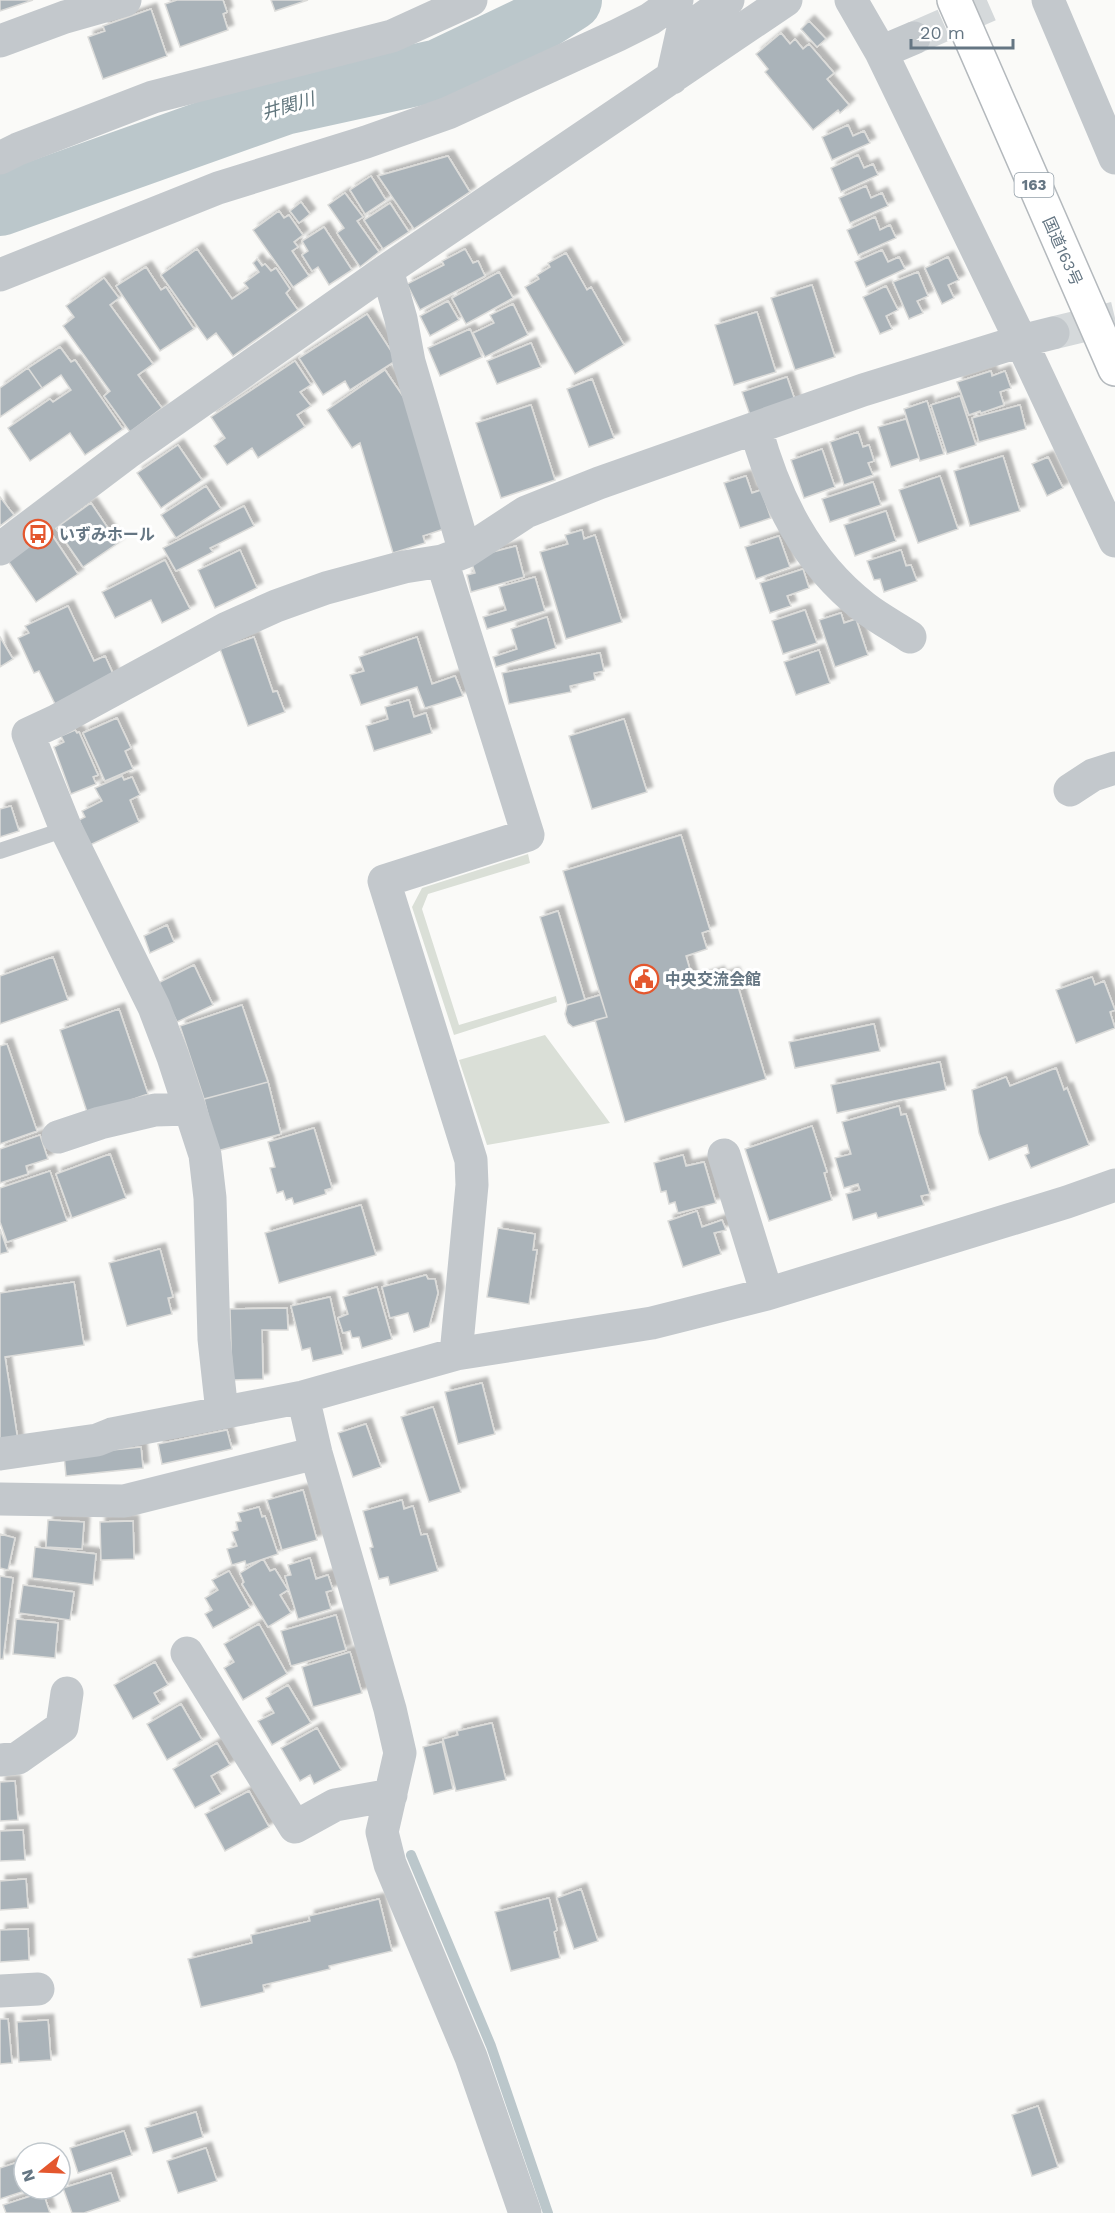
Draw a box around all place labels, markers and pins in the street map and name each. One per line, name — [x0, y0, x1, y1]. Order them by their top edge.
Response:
bus stop icon: いずみホール — [22, 518, 54, 550]
place label: いずみホール — [59, 525, 155, 544]
public building icon: 中央交流会館 — [628, 963, 660, 995]
place label: 中央交流会館 — [665, 970, 761, 989]

